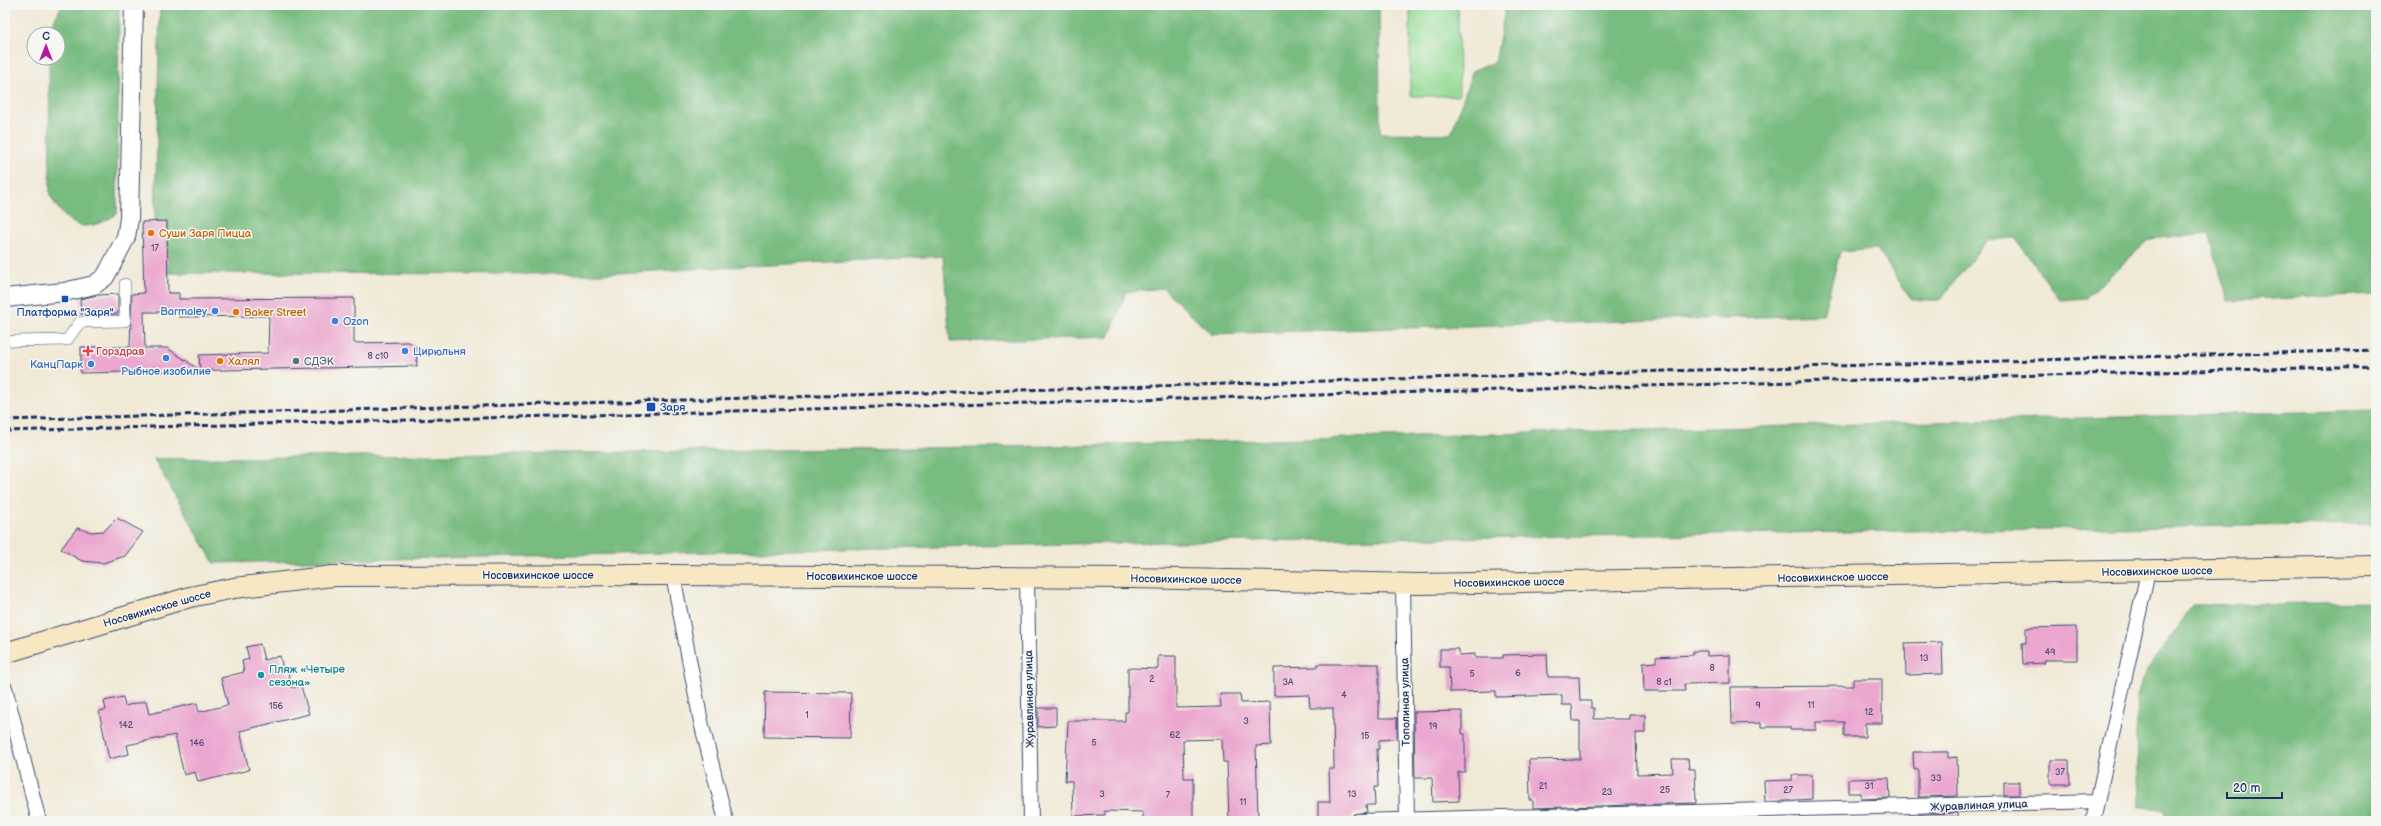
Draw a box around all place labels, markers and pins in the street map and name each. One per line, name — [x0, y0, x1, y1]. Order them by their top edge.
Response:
place label: Суши Заря Пицца — [159, 227, 252, 240]
marker: Суши Заря Пицца — [146, 228, 156, 238]
marker: Платформа "Заря" — [60, 294, 70, 304]
place label: Barmaley — [160, 305, 207, 318]
place label: Платформа "Заря" — [16, 306, 114, 319]
marker: Barmaley — [210, 306, 220, 316]
place label: Baker Street — [244, 306, 307, 319]
marker: Baker Street — [231, 307, 241, 317]
place label: Ozon — [343, 315, 369, 328]
marker: Ozon — [330, 316, 340, 326]
place label: Горздрав — [96, 345, 145, 358]
place label: Цирюльня — [413, 345, 466, 358]
marker: Горздрав — [83, 346, 93, 356]
marker: Цирюльня — [400, 346, 410, 356]
marker: Рыбное изобилие — [161, 353, 171, 363]
place label: Халял — [228, 355, 260, 368]
place label: СДЭК — [304, 355, 335, 368]
marker: Халял — [215, 356, 225, 366]
marker: СДЭК — [291, 356, 301, 366]
place label: КанцПарк — [30, 358, 83, 371]
marker: КанцПарк — [86, 359, 96, 369]
place label: Рыбное изобилие — [121, 365, 211, 378]
marker: Заря — [645, 401, 657, 413]
place label: Заря — [660, 401, 685, 414]
place label: Пляж «Четыре сезона» — [269, 663, 345, 689]
marker: Пляж «Четыре сезона» — [256, 670, 266, 680]

